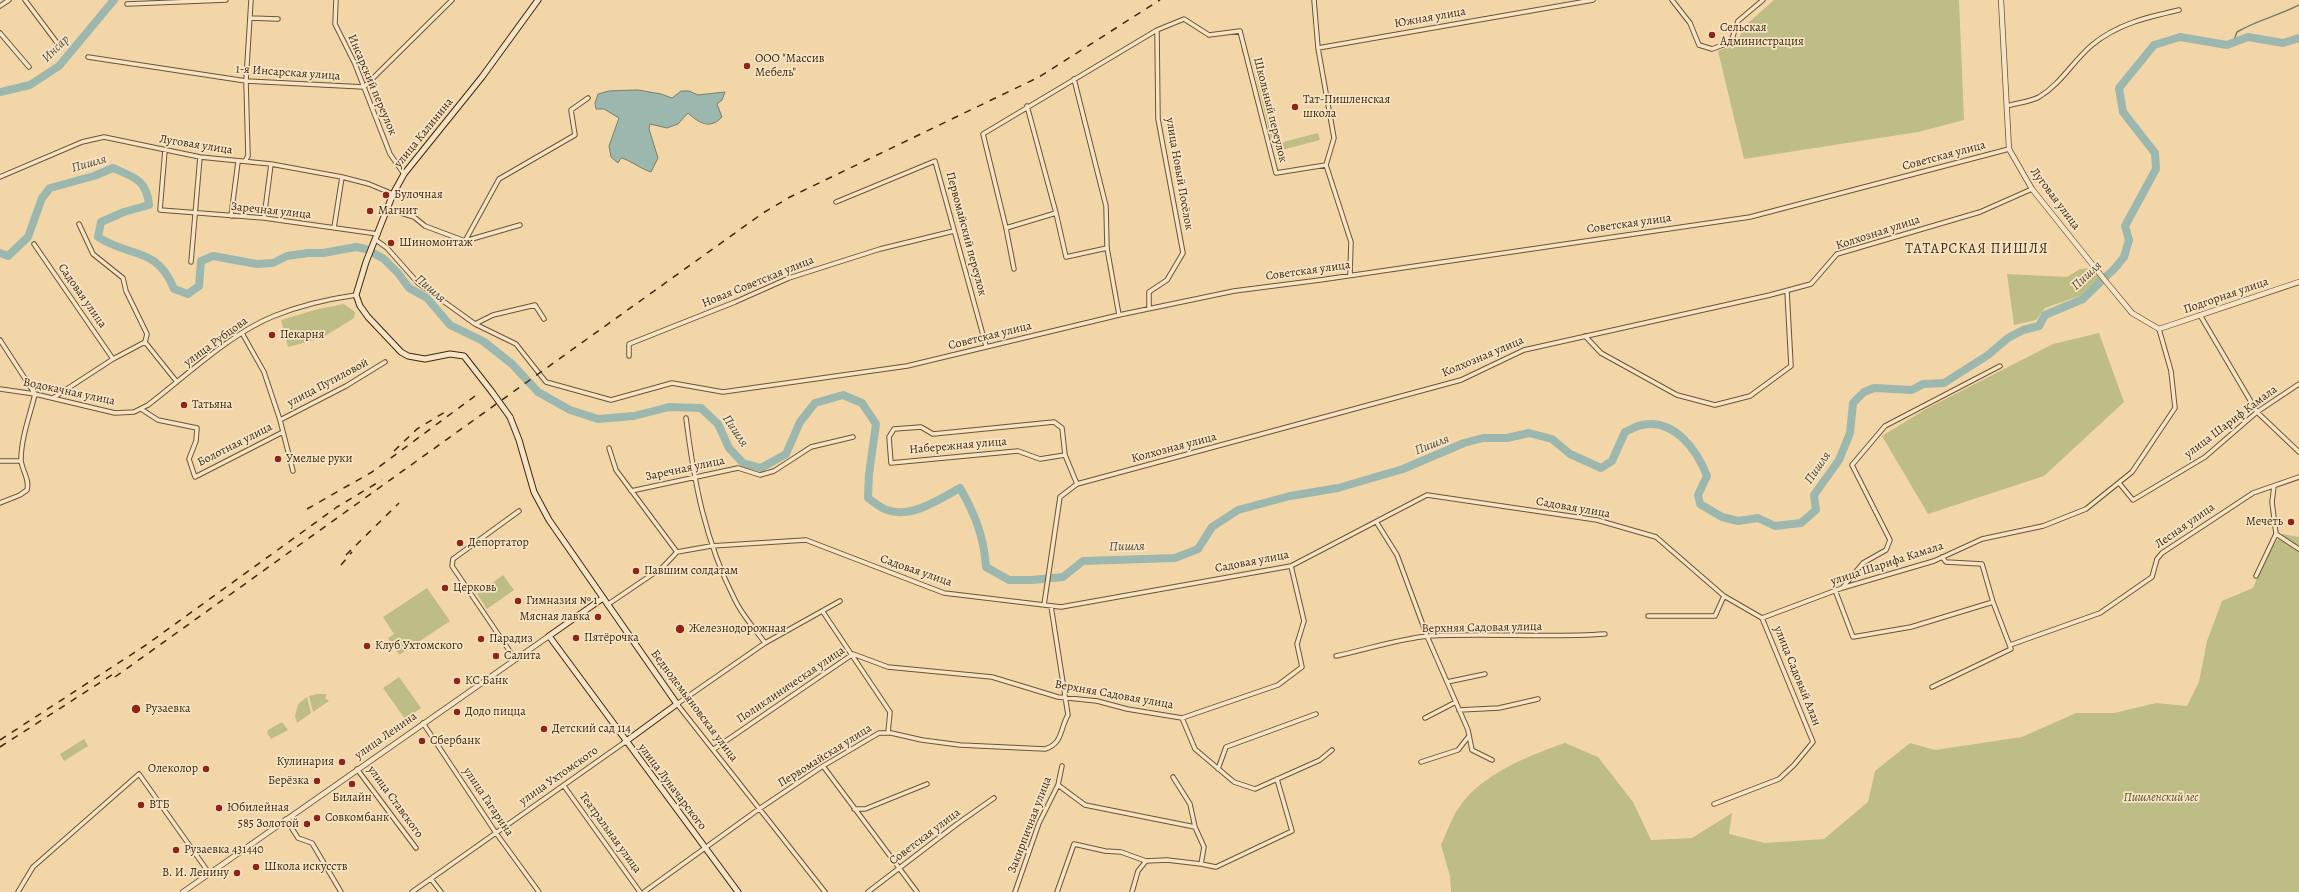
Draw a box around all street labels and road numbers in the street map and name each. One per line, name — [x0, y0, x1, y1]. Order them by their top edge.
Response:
street label: Южная улица — [1393, 5, 1467, 31]
street label: Инсарский переулок — [344, 32, 400, 138]
street label: Школьный переулок — [1250, 56, 1290, 164]
street label: 1-я Инсарская улица — [235, 62, 341, 84]
street label: улица Калинина — [391, 95, 457, 171]
street label: улица Новый Посёлок — [1162, 117, 1196, 231]
street label: Луговая улица — [158, 132, 234, 158]
street label: Советская улица — [1901, 138, 1987, 174]
street label: Луговая улица — [2027, 165, 2083, 233]
street label: Первомайский переулок — [942, 170, 990, 298]
street label: Заречная улица — [230, 200, 312, 222]
street label: Советская улица — [1586, 211, 1672, 237]
street label: Колхозная улица — [1834, 213, 1922, 253]
street label: Новая Советская улица — [700, 253, 816, 311]
street label: Советская улица — [1265, 258, 1351, 284]
street label: Садовая улица — [55, 261, 109, 331]
street label: Подгорная улица — [2182, 275, 2270, 317]
street label: улица Рубцова — [181, 314, 251, 370]
street label: Советская улица — [947, 319, 1033, 353]
street label: Колхозная улица — [1440, 333, 1526, 381]
street label: улица Путиловой — [285, 356, 371, 410]
street label: Водокачная улица — [22, 375, 116, 409]
street label: улица Шариф Камала — [2182, 382, 2280, 462]
street label: Болотная улица — [195, 420, 275, 470]
street label: Колхозная улица — [1130, 430, 1218, 466]
street label: Набережная улица — [909, 435, 1007, 457]
street label: Заречная улица — [644, 454, 726, 484]
street label: Садовая улица — [1535, 494, 1611, 522]
street label: Лесная улица — [2152, 500, 2218, 552]
street label: улица Шарифа Камала — [1829, 539, 1945, 589]
street label: Садовая улица — [1214, 548, 1290, 576]
street label: Садовая улица — [878, 552, 954, 590]
street label: Верхняя Садовая улица — [1422, 620, 1542, 636]
street label: улица Садовый Алан — [1770, 624, 1824, 728]
street label: Поликлиническая улица — [734, 643, 848, 727]
street label: Беднодемьяновская улица — [647, 647, 741, 765]
street label: Верхняя Садовая улица — [1053, 677, 1175, 713]
street label: улица Ленина — [352, 709, 420, 763]
street label: Первомайская улица — [775, 721, 875, 791]
street label: улица Луначарского — [635, 741, 709, 833]
street label: улица Ухтомского — [517, 743, 601, 809]
street label: улица Ставского — [364, 763, 426, 841]
street label: улица Гагарина — [460, 765, 516, 839]
street label: Закирпичная улица — [1005, 775, 1055, 875]
street label: Театральная улица — [576, 790, 644, 876]
street label: Советская улица — [887, 806, 963, 868]

